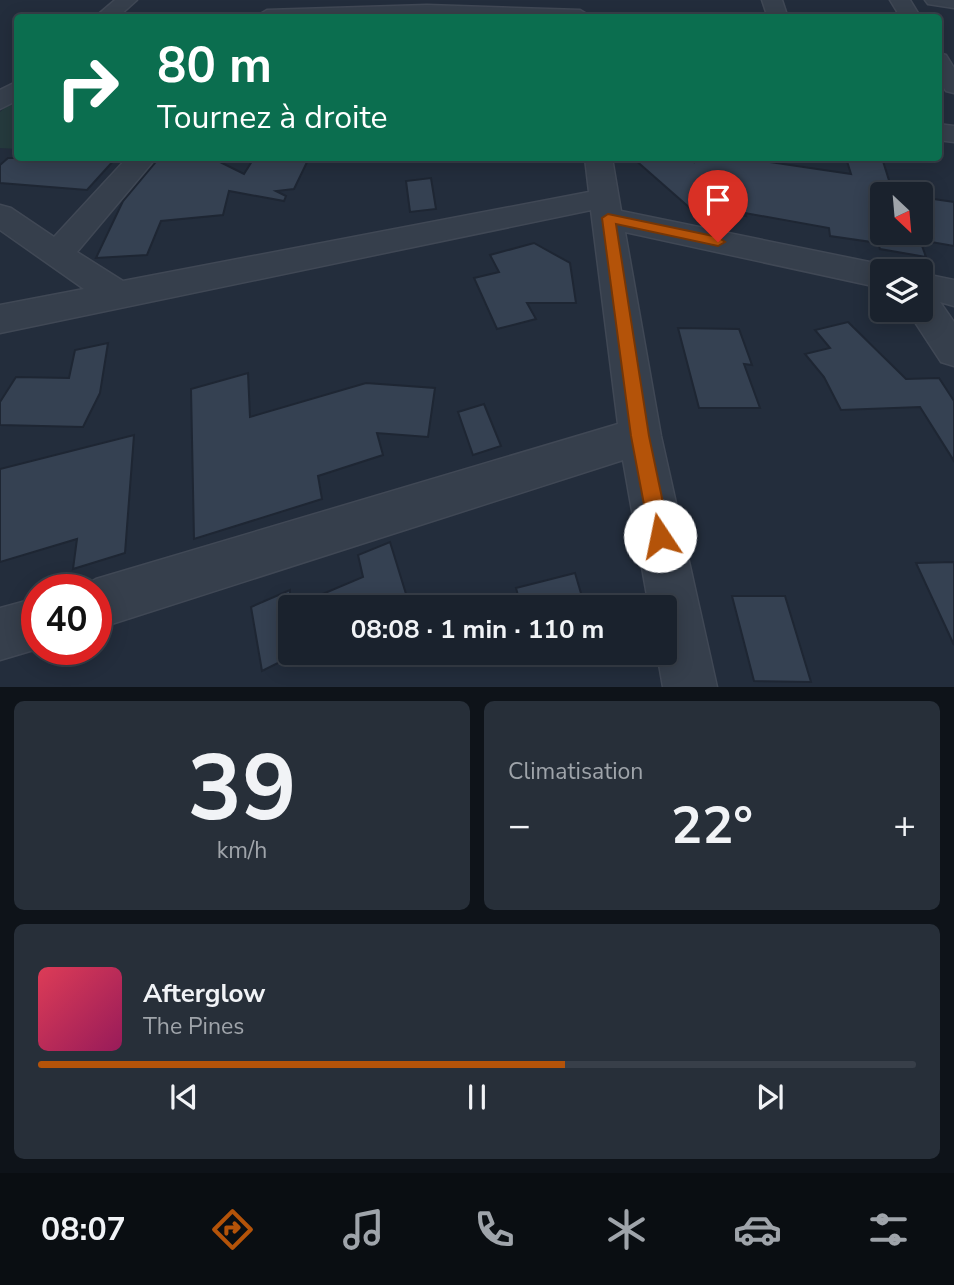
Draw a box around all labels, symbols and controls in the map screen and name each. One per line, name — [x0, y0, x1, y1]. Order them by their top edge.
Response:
text: 80 m — [157, 32, 272, 99]
icon: right — [42, 42, 133, 133]
text: Tournez à droite — [157, 96, 388, 139]
pin — [688, 170, 748, 242]
icon: arrive — [699, 181, 737, 219]
north arrow — [870, 182, 933, 245]
map controls — [870, 182, 933, 322]
button: layers — [870, 259, 933, 322]
position arrow — [623, 499, 697, 573]
speed limit sign: 40 — [21, 574, 112, 665]
text: 08:08 · 1 min · 110 m — [351, 612, 604, 647]
text: 39 — [187, 727, 297, 851]
text: Climatisation — [508, 756, 643, 787]
text: 22° — [671, 790, 753, 861]
text: − — [508, 800, 531, 851]
text: + — [893, 800, 916, 851]
text: km/h — [217, 835, 267, 866]
text: Afterglow — [143, 976, 266, 1011]
text: The Pines — [143, 1011, 244, 1042]
icon: previous — [165, 1078, 203, 1116]
icon: pause — [458, 1078, 496, 1116]
icon: next — [751, 1078, 789, 1116]
icon: directions — [208, 1205, 257, 1254]
icon: music — [339, 1205, 388, 1254]
icon: phone — [470, 1205, 519, 1254]
icon: climate — [602, 1205, 651, 1254]
icon: car — [733, 1205, 782, 1254]
icon: filters — [864, 1205, 913, 1254]
text: 08:07 — [41, 1208, 126, 1251]

